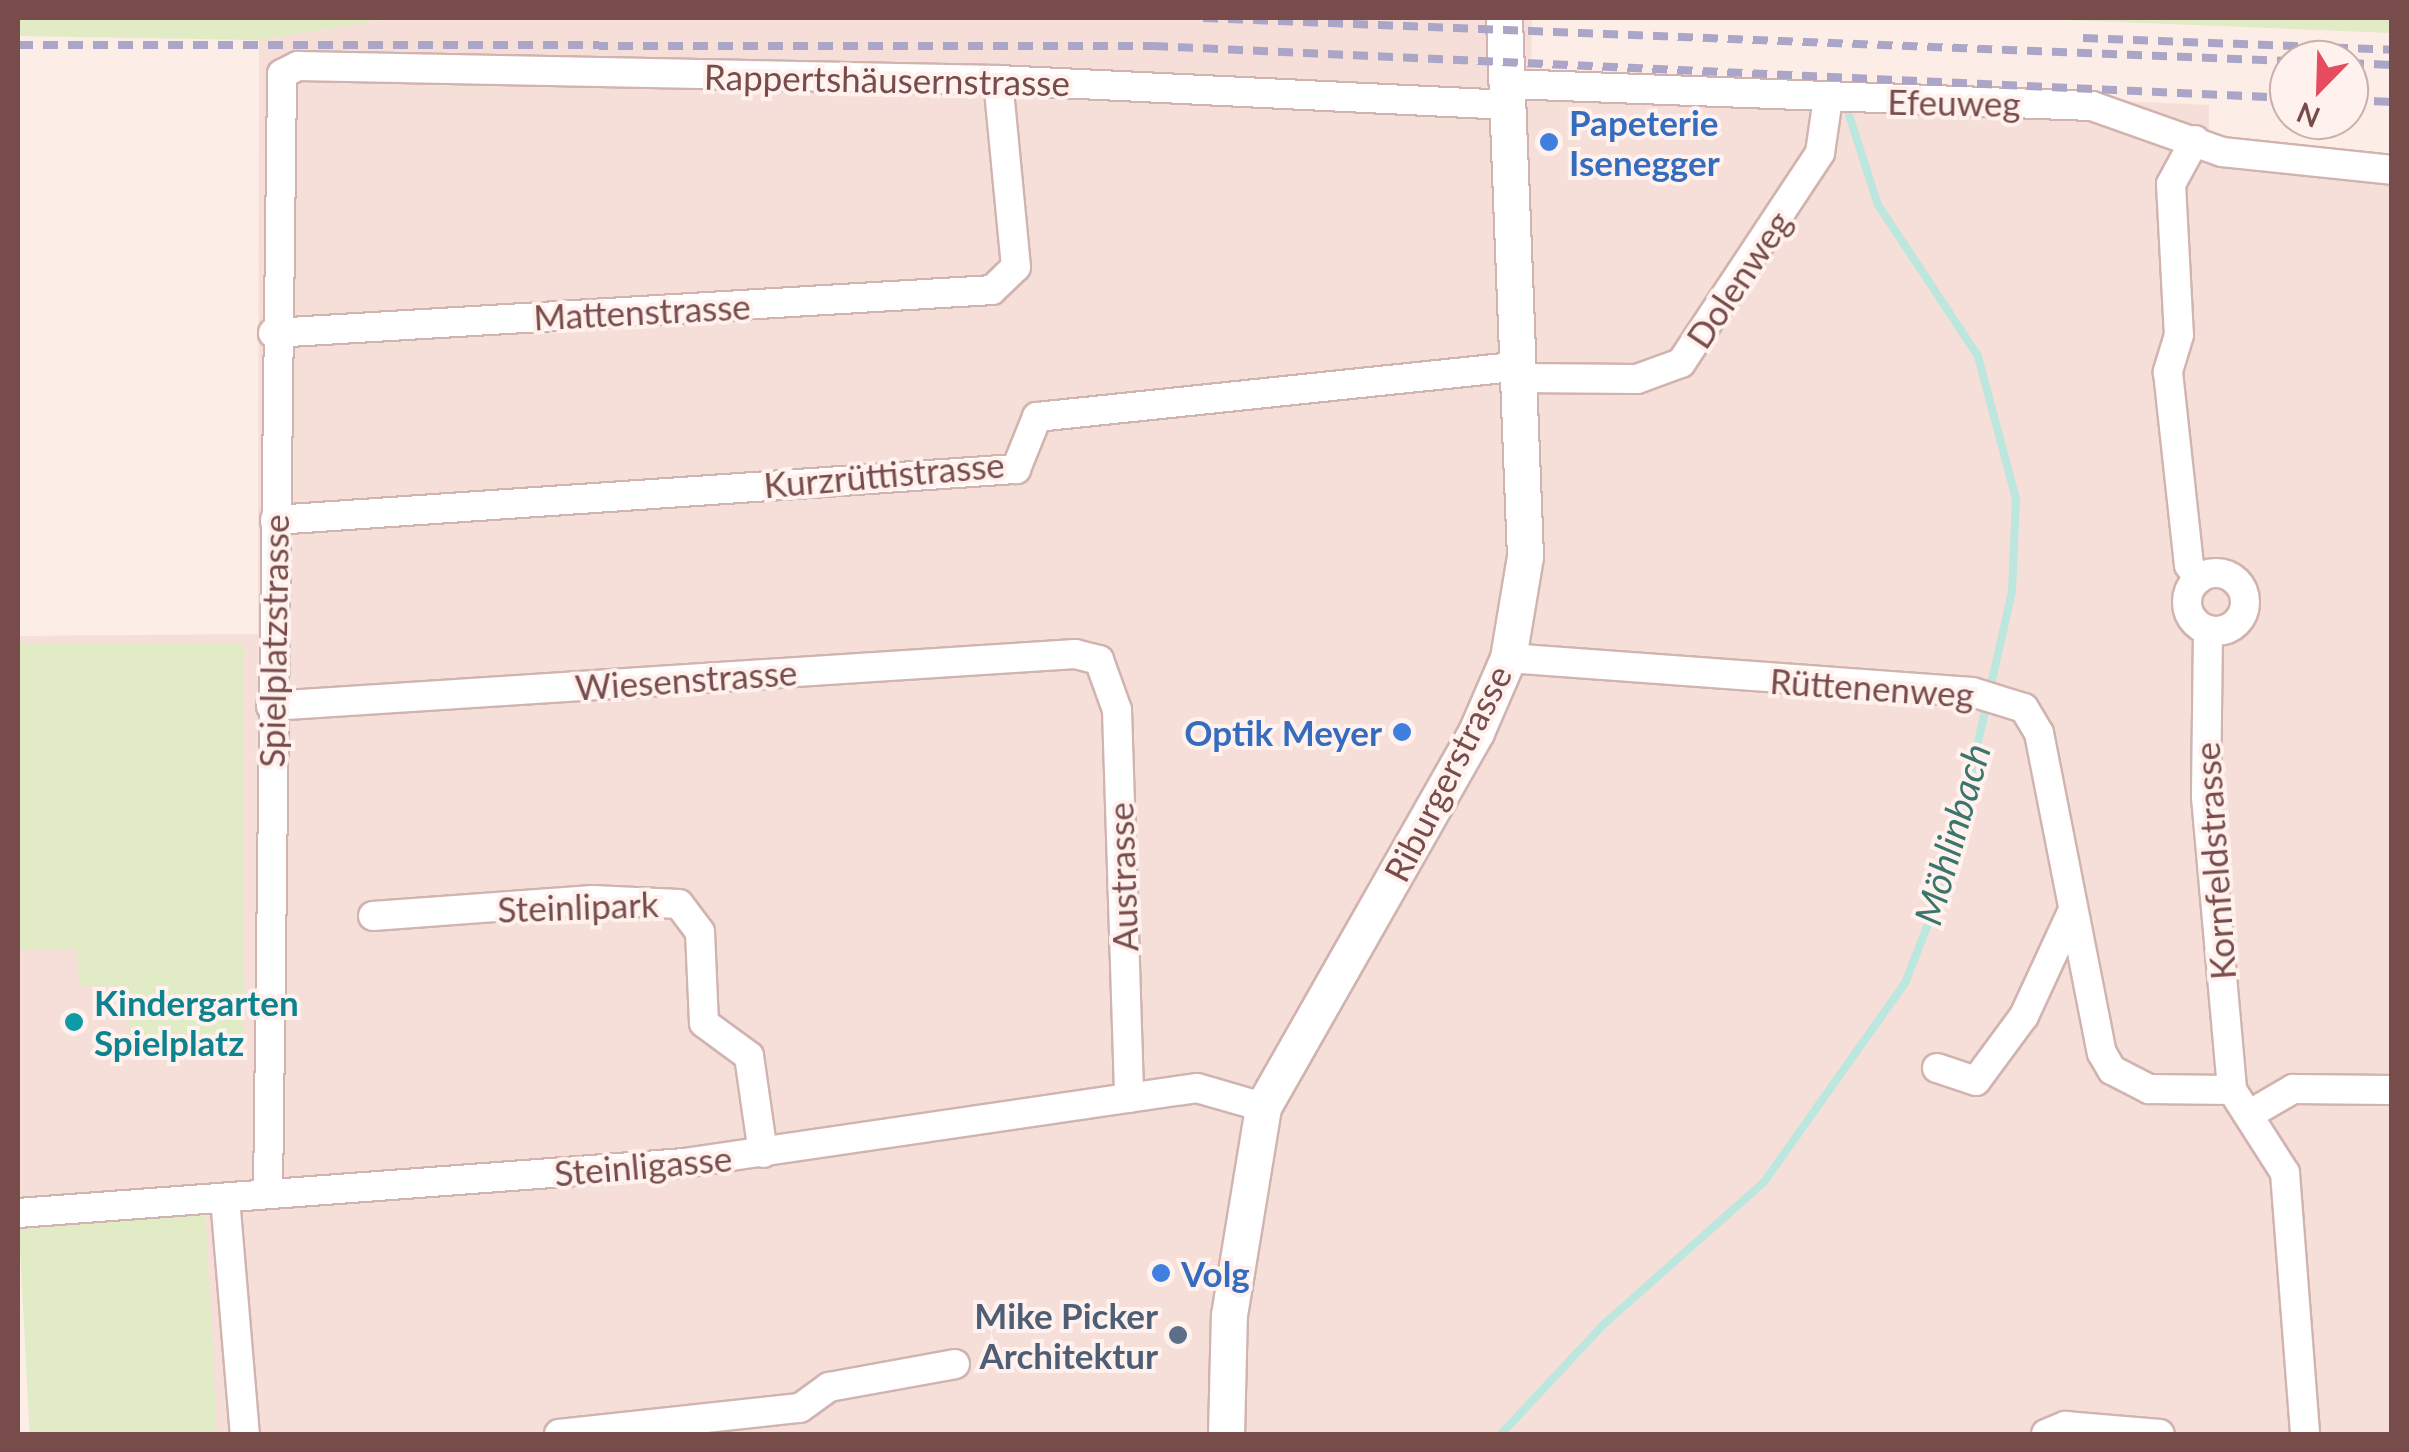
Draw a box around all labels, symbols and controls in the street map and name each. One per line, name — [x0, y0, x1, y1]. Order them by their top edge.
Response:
north arrow — [2269, 40, 2369, 140]
street label: Rappertshäusernstrasse — [704, 55, 1070, 103]
street label: Efeuweg — [1887, 80, 2021, 124]
text: N — [2291, 96, 2325, 136]
place label: Papeterie Isenegger — [1569, 101, 1720, 183]
marker: Papeterie Isenegger — [1538, 131, 1560, 153]
street label: Dolenweg — [1677, 202, 1799, 356]
street label: Mattenstrasse — [532, 284, 752, 338]
street label: Kurzrüttistrasse — [762, 443, 1006, 505]
street label: Spielplatzstrasse — [250, 514, 296, 768]
street label: Wiesenstrasse — [574, 650, 798, 708]
street label: Riburgerstrasse — [1375, 658, 1519, 888]
street label: Rüttenenweg — [1769, 659, 1975, 715]
place label: Optik Meyer — [1184, 711, 1382, 753]
marker: Optik Meyer — [1391, 721, 1413, 743]
water label: Möhlinbach — [1904, 738, 2000, 930]
street label: Kornfeldstrasse — [2185, 741, 2243, 981]
street label: Austrasse — [1098, 802, 1146, 952]
street label: Steinlipark — [497, 882, 659, 930]
place label: Kindergarten Spielplatz — [94, 981, 299, 1063]
marker: Kindergarten Spielplatz — [63, 1011, 85, 1033]
street label: Steinligasse — [552, 1136, 734, 1194]
place label: Volg — [1181, 1252, 1250, 1294]
marker: Volg — [1150, 1262, 1172, 1284]
place label: Mike Picker Architektur — [974, 1294, 1158, 1376]
marker: Mike Picker Architektur — [1167, 1324, 1189, 1346]

